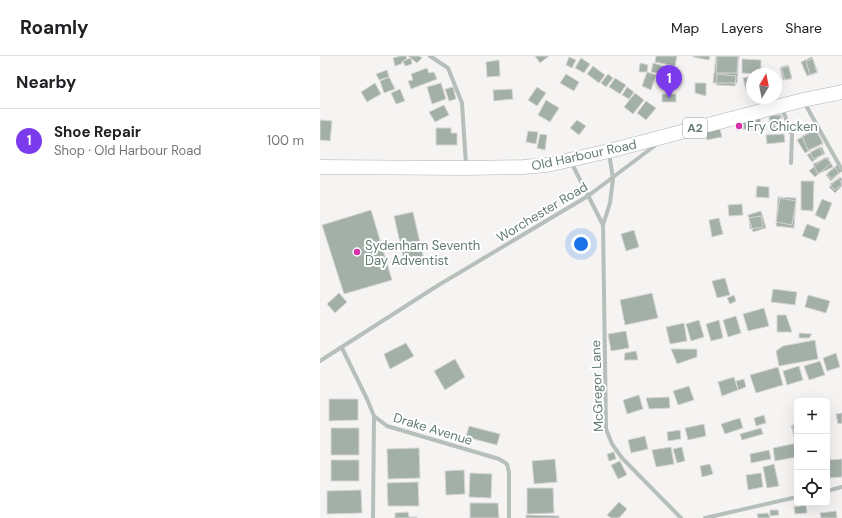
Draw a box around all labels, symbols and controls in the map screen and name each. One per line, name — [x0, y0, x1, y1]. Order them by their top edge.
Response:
text: Roamly — [20, 15, 89, 40]
text: Map — [671, 19, 699, 37]
text: Layers — [721, 19, 763, 37]
text: Share — [785, 19, 822, 37]
pin: 1 — [656, 65, 682, 98]
north arrow — [746, 68, 782, 104]
text: Nearby — [16, 71, 76, 93]
road number: A2 — [683, 118, 707, 138]
place label: Fry Chicken — [747, 118, 818, 135]
marker: Fry Chicken — [734, 121, 744, 131]
text: Shoe Repair — [54, 122, 141, 142]
text: 1 — [27, 132, 31, 149]
text: 100 m — [267, 132, 304, 149]
street label: Old Harbour Road — [530, 136, 638, 174]
text: Shop · Old Harbour Road — [54, 142, 202, 159]
street label: Worchester Road — [493, 178, 591, 246]
your location — [571, 234, 591, 254]
place label: Sydenham Seventh Day Adventist — [365, 237, 480, 269]
marker: Sydenham Seventh Day Adventist — [352, 247, 362, 257]
street label: McGregor Lane — [587, 340, 607, 432]
map controls — [794, 398, 830, 506]
button: + — [794, 398, 830, 434]
street label: Drake Avenue — [391, 409, 475, 449]
button: − — [794, 434, 830, 470]
button: locate — [794, 470, 830, 506]

